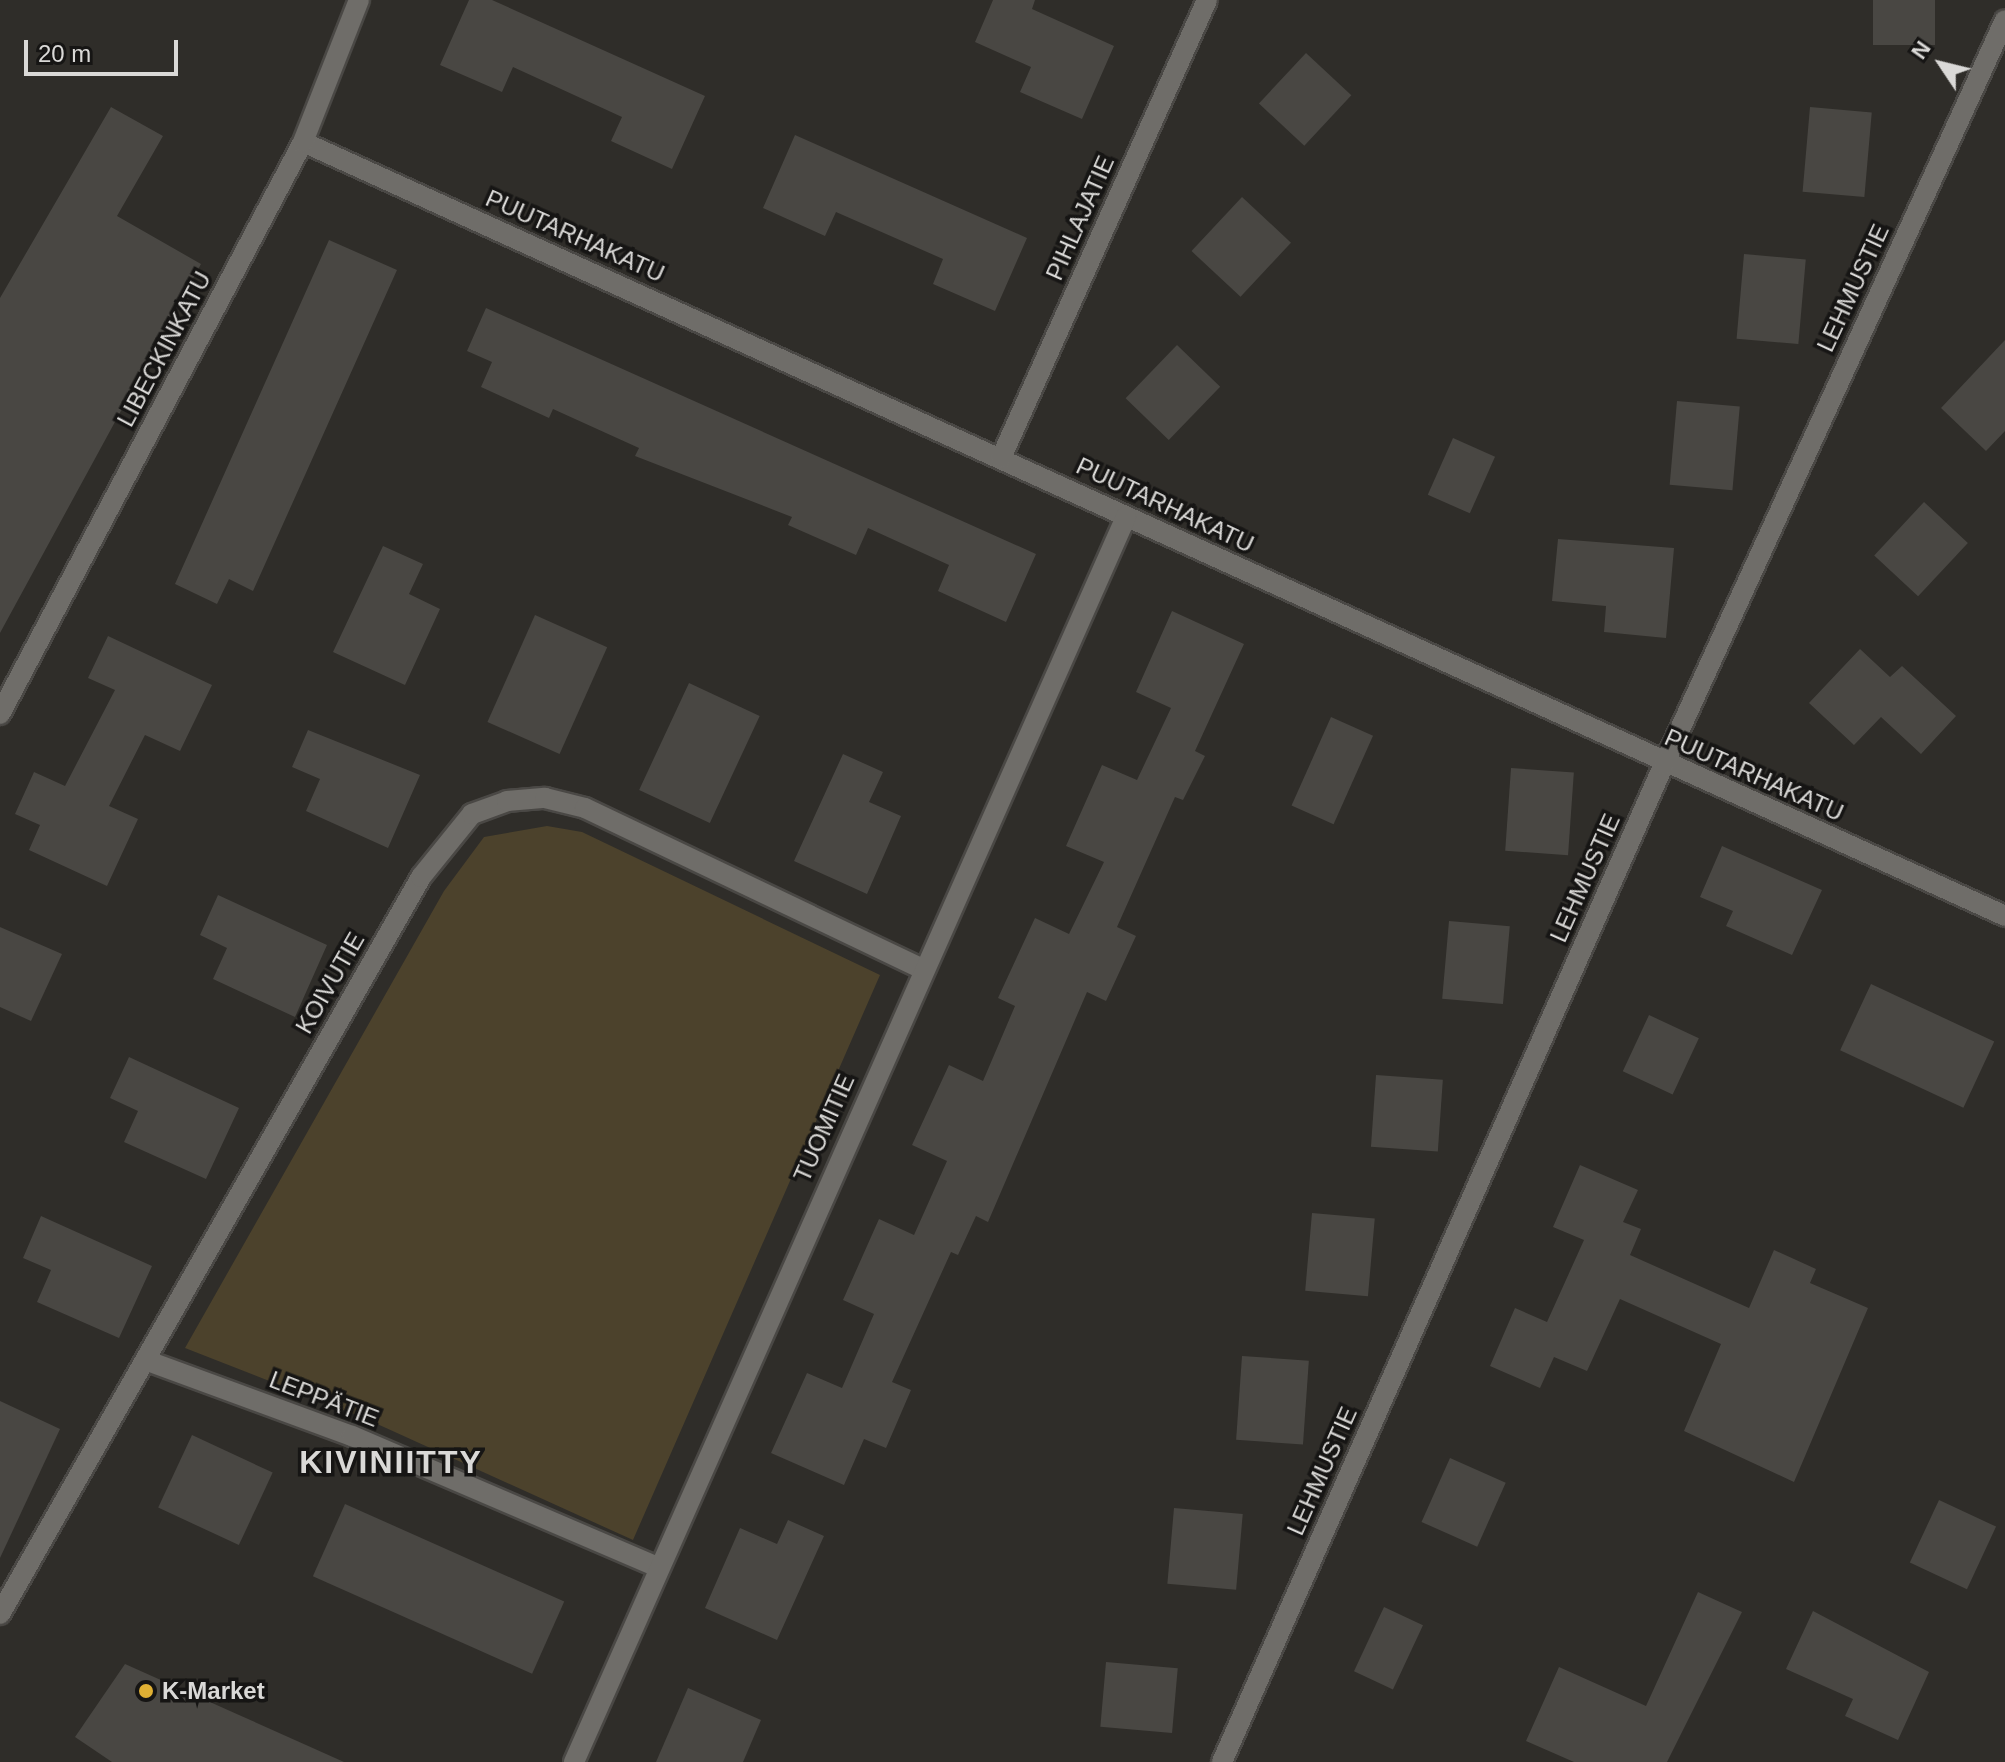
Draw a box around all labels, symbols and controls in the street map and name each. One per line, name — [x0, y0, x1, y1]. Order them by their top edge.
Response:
scale bar — [28, 24, 182, 74]
north arrow — [1901, 24, 1981, 104]
text: N — [1906, 36, 1936, 64]
text: 20 m — [38, 40, 91, 67]
street label: PIHLAJATIE — [1040, 151, 1120, 285]
street label: PUUTARHAKATU — [481, 184, 669, 288]
street label: LEHMUSTIE — [1811, 220, 1895, 356]
street label: LIBECKINKATU — [111, 266, 217, 432]
street label: PUUTARHAKATU — [1072, 451, 1258, 559]
street label: PUUTARHAKATU — [1660, 723, 1848, 827]
street label: LEHMUSTIE — [1544, 809, 1626, 947]
street label: KOIVUTIE — [290, 927, 370, 1039]
street label: TUOMITIE — [788, 1070, 860, 1186]
street label: LEPPÄTIE — [265, 1365, 383, 1433]
street label: LEHMUSTIE — [1281, 1402, 1363, 1540]
district label: KIVINIITTY — [299, 1443, 483, 1481]
place label: K-Market — [162, 1677, 265, 1705]
marker: K-Market — [137, 1682, 155, 1700]

